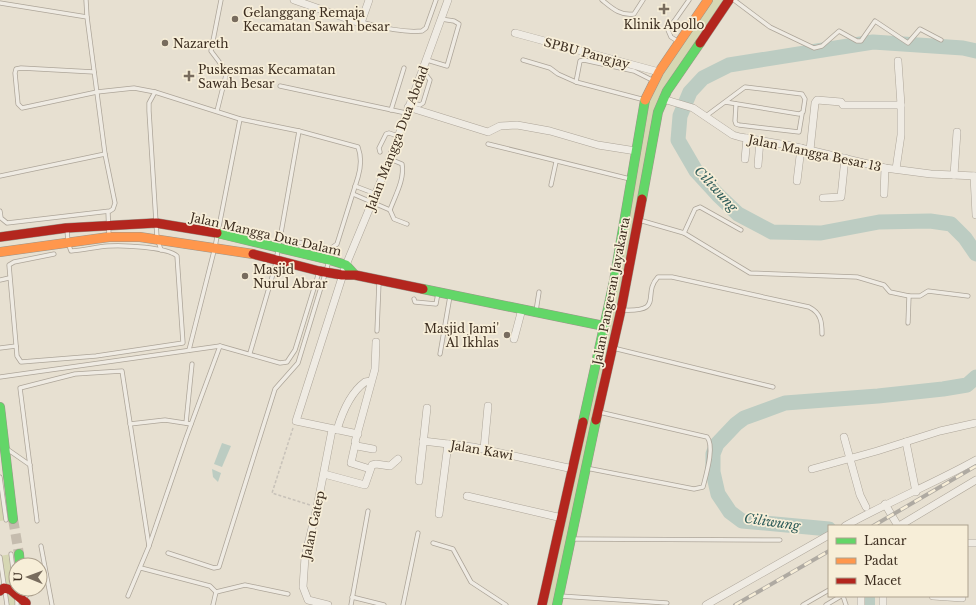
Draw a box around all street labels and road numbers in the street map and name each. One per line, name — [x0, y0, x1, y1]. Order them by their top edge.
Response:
street label: SPBU Pangjay — [543, 34, 632, 72]
street label: Jalan Mangga Dua Abdad — [362, 64, 432, 214]
street label: Jalan Mangga Besar 13 — [745, 131, 883, 174]
street label: Jalan Mangga Dua Dalam — [187, 209, 343, 259]
street label: Jalan Pangeran Jayakarta — [589, 215, 633, 368]
street label: Jalan Kawi — [448, 437, 514, 463]
street label: Jalan Gatep — [298, 489, 328, 563]

